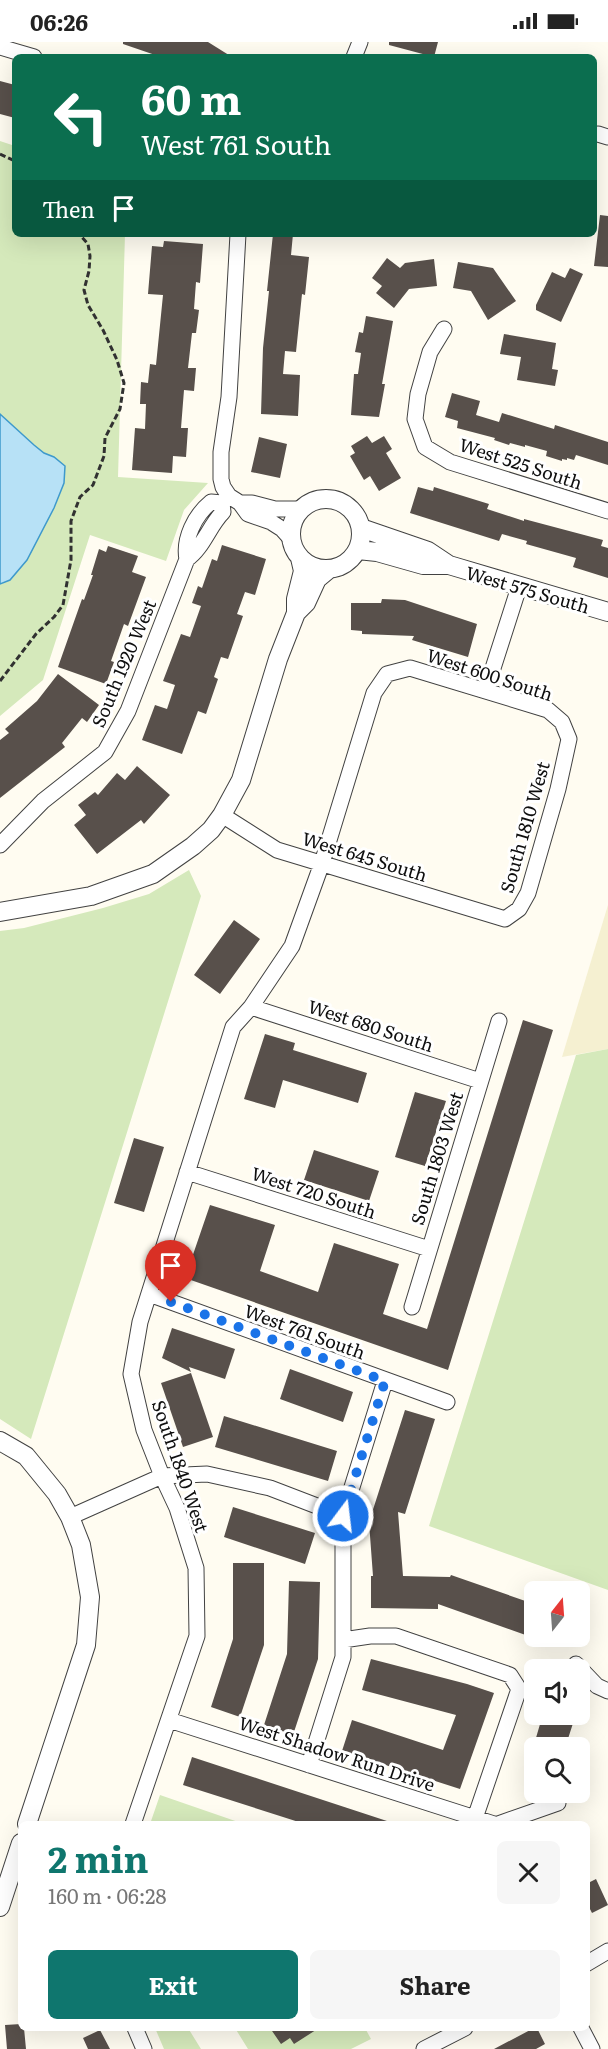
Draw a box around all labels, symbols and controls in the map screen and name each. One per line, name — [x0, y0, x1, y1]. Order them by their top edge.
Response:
text: 06:26 — [30, 5, 88, 38]
text: 60 m — [141, 66, 242, 128]
icon: left — [42, 78, 120, 156]
text: West 761 South — [141, 123, 331, 163]
text: Then — [42, 192, 95, 225]
icon: arrive — [107, 192, 140, 225]
street label: West 525 South — [456, 430, 586, 496]
street label: West 575 South — [463, 558, 593, 620]
street label: South 1920 West — [84, 594, 162, 731]
street label: West 600 South — [423, 641, 557, 707]
street label: South 1810 West — [492, 757, 556, 896]
street label: West 645 South — [299, 824, 431, 888]
street label: West 680 South — [305, 992, 437, 1058]
street label: South 1803 West — [403, 1087, 469, 1228]
street label: West 720 South — [248, 1159, 380, 1225]
pin — [145, 1240, 196, 1302]
icon: arrive — [154, 1249, 187, 1282]
street label: West 761 South — [241, 1297, 369, 1365]
street label: South 1840 West — [146, 1396, 217, 1537]
position arrow — [311, 1484, 375, 1548]
north arrow — [524, 1581, 590, 1647]
map controls — [524, 1581, 590, 1803]
button: sound — [524, 1659, 590, 1725]
street label: West Shadow Run Drive — [235, 1708, 439, 1798]
button: search — [524, 1737, 590, 1803]
text: 2 min — [48, 1831, 149, 1884]
button: close — [497, 1841, 560, 1904]
text: 160 m · 06:28 — [48, 1880, 166, 1910]
button: Exit — [48, 1950, 298, 2019]
button: Share — [310, 1950, 560, 2019]

